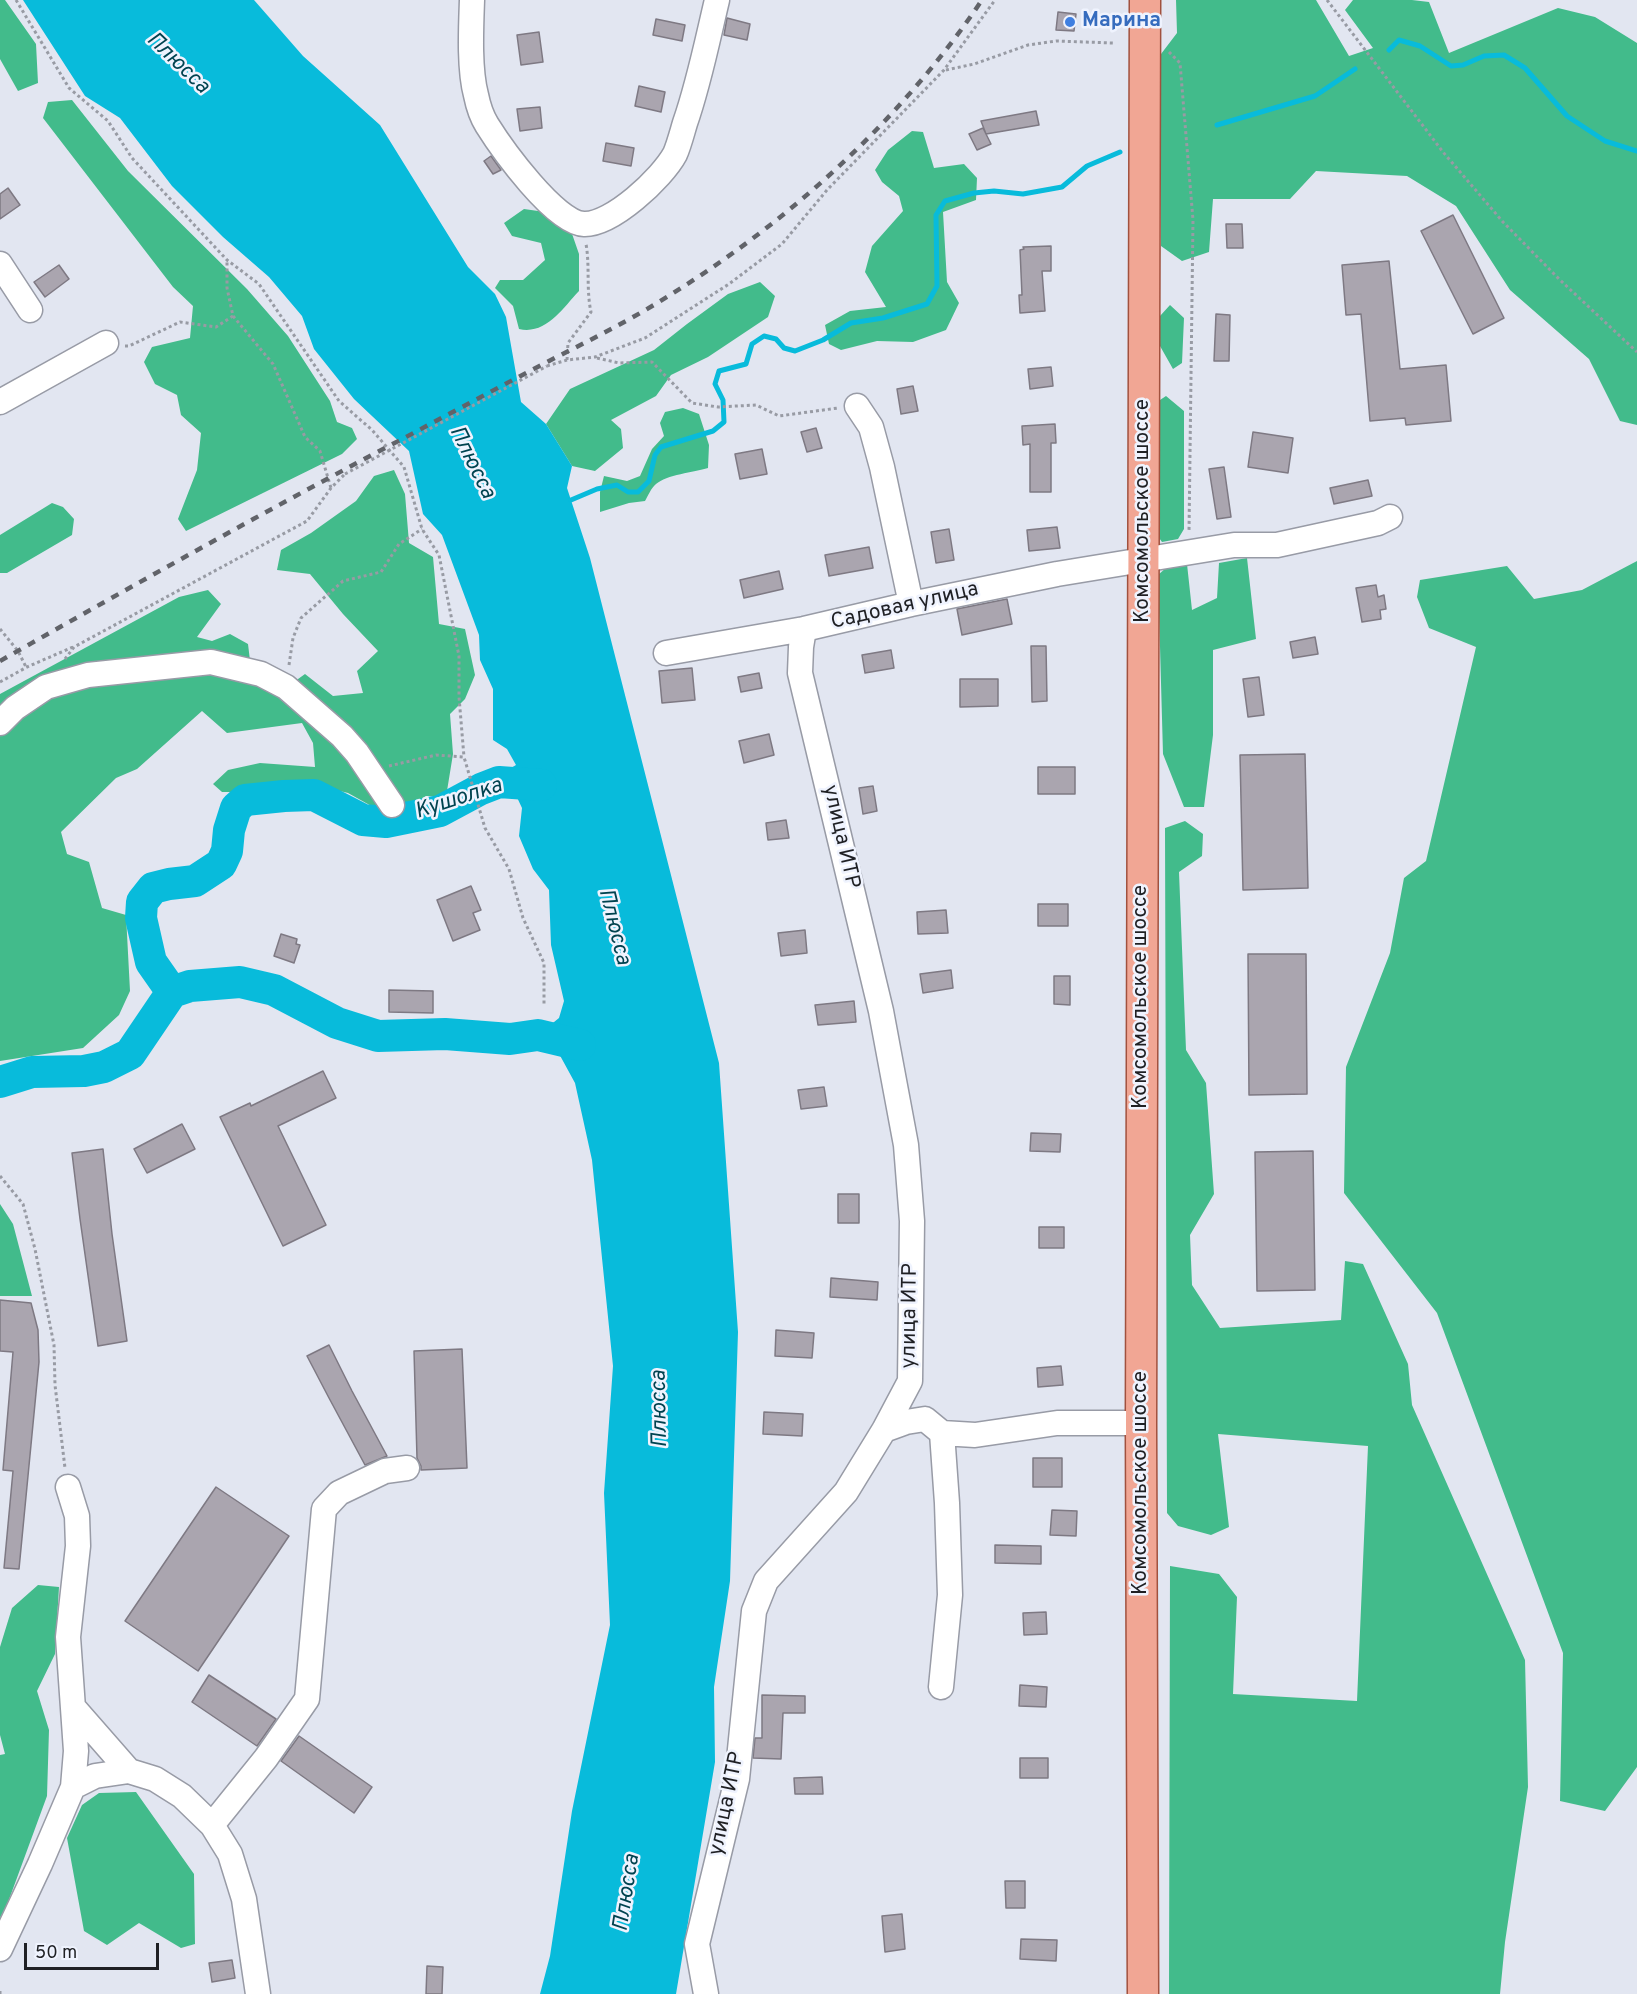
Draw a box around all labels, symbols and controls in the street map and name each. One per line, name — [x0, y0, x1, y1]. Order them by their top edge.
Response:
place label: Марина — [1082, 9, 1161, 35]
marker: Марина — [1063, 15, 1077, 29]
water label: Плюсса — [140, 28, 214, 100]
street label: Комсомольское шоссе — [1131, 399, 1157, 623]
water label: Плюсса — [442, 422, 500, 504]
street label: Садовая улица — [829, 578, 981, 636]
water label: Кушолка — [412, 774, 506, 826]
street label: улица ИТР — [816, 783, 864, 891]
street label: Комсомольское шоссе — [1129, 885, 1155, 1109]
water label: Плюсса — [591, 886, 635, 968]
street label: улица ИТР — [897, 1263, 925, 1369]
water label: Плюсса — [647, 1370, 675, 1448]
street label: Комсомольское шоссе — [1129, 1371, 1155, 1595]
street label: улица ИТР — [705, 1750, 751, 1858]
water label: Плюсса — [609, 1853, 647, 1933]
scale bar — [27, 1931, 162, 1969]
text: 50 m — [35, 1942, 77, 1965]

